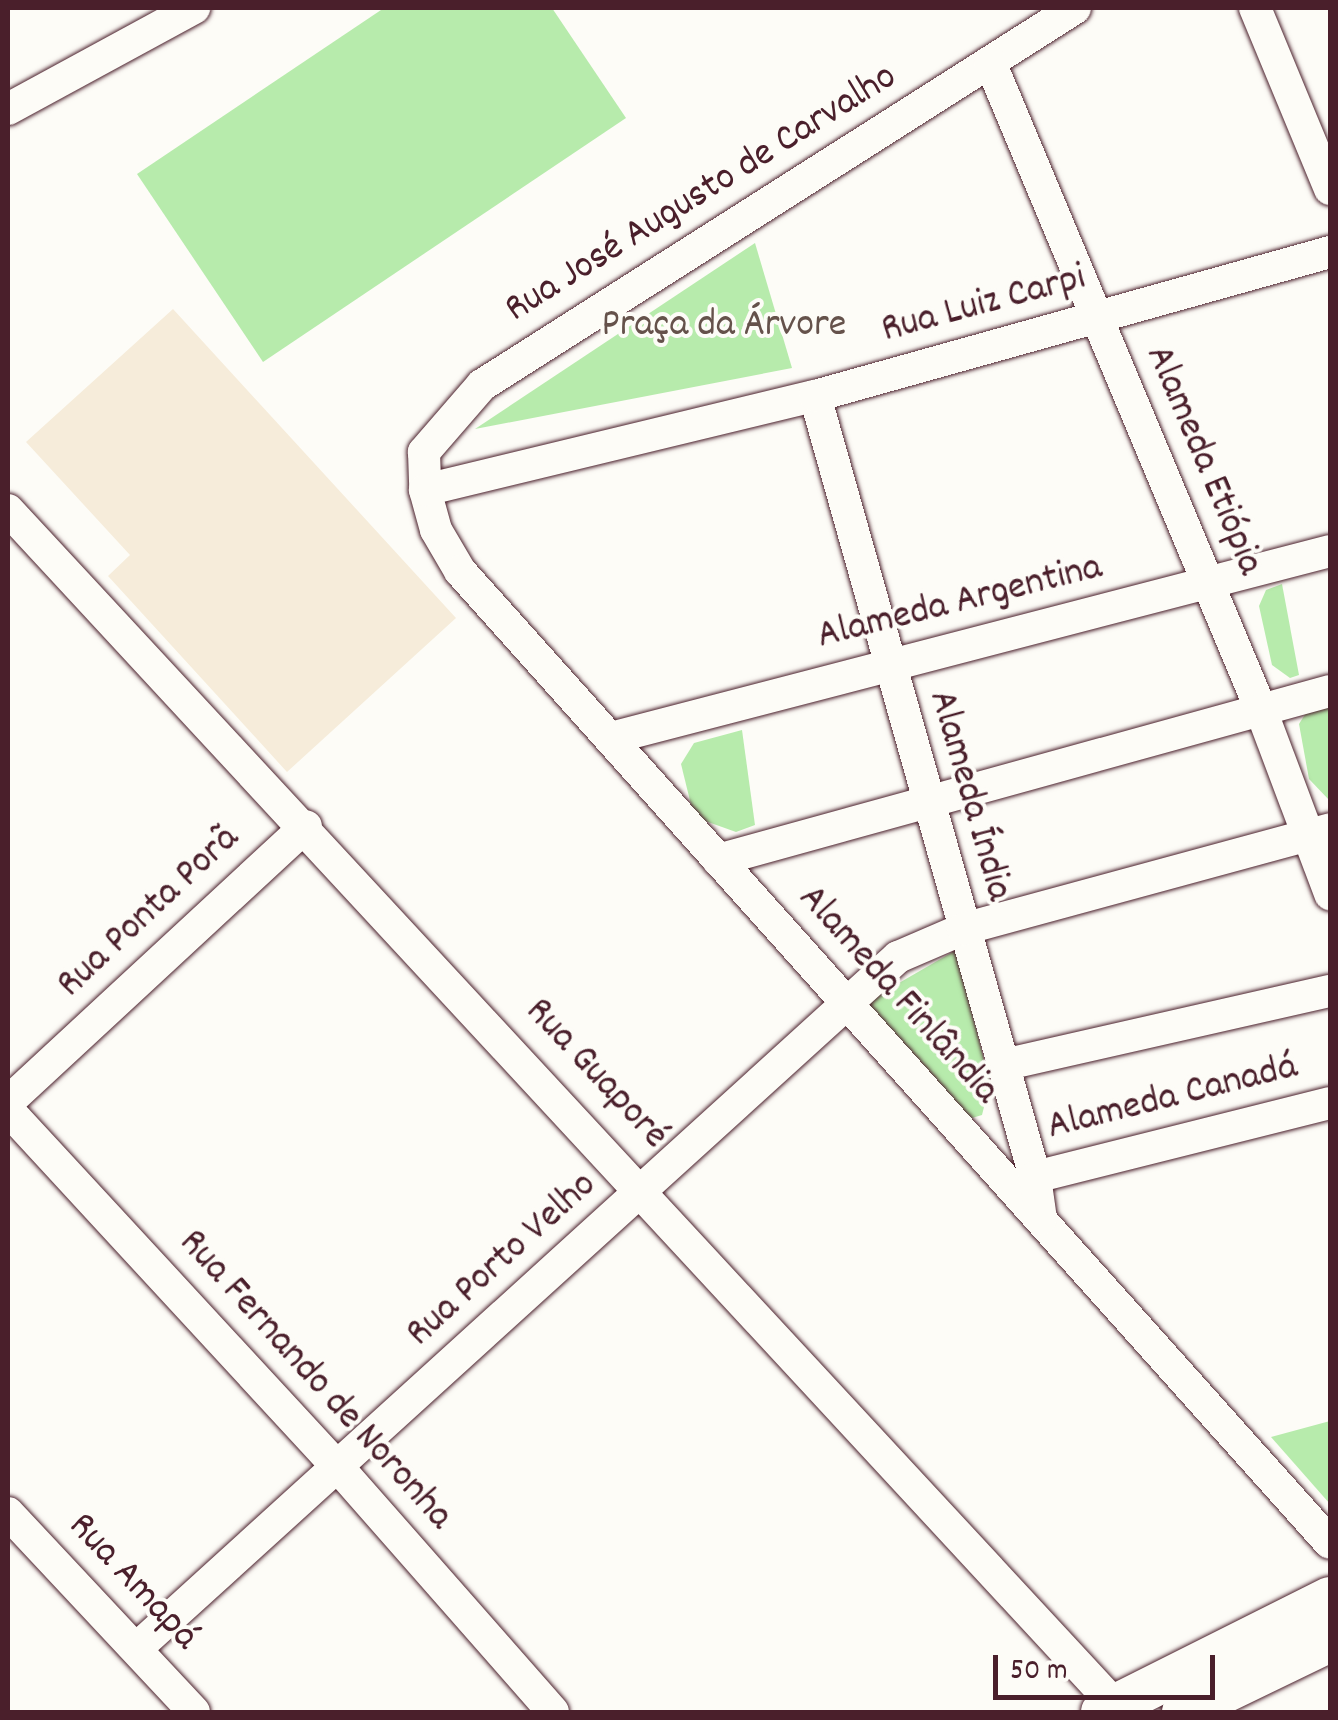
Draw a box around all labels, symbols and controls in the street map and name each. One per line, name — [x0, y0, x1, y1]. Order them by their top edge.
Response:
street label: Rua José Augusto de Carvalho — [497, 55, 907, 335]
street label: Rua Luiz Carpi — [877, 256, 1091, 356]
park label: Praça da Árvore — [602, 303, 846, 351]
street label: Alameda Etiópia — [1132, 339, 1272, 583]
street label: Alameda Argentina — [813, 545, 1107, 663]
street label: Alameda Índia — [915, 685, 1021, 907]
street label: Rua Ponta Porã — [49, 816, 251, 1010]
street label: Alameda Finlândia — [786, 877, 1008, 1115]
street label: Rua Guaporé — [513, 989, 677, 1161]
street label: Alameda Canadá — [1043, 1045, 1303, 1153]
street label: Rua Porto Velho — [398, 1163, 608, 1359]
street label: Rua Fernando de Noronha — [166, 1221, 462, 1541]
street label: Rua Amapá — [56, 1504, 208, 1662]
scale bar — [998, 1635, 1220, 1697]
text: 50 m — [1010, 1651, 1068, 1694]

